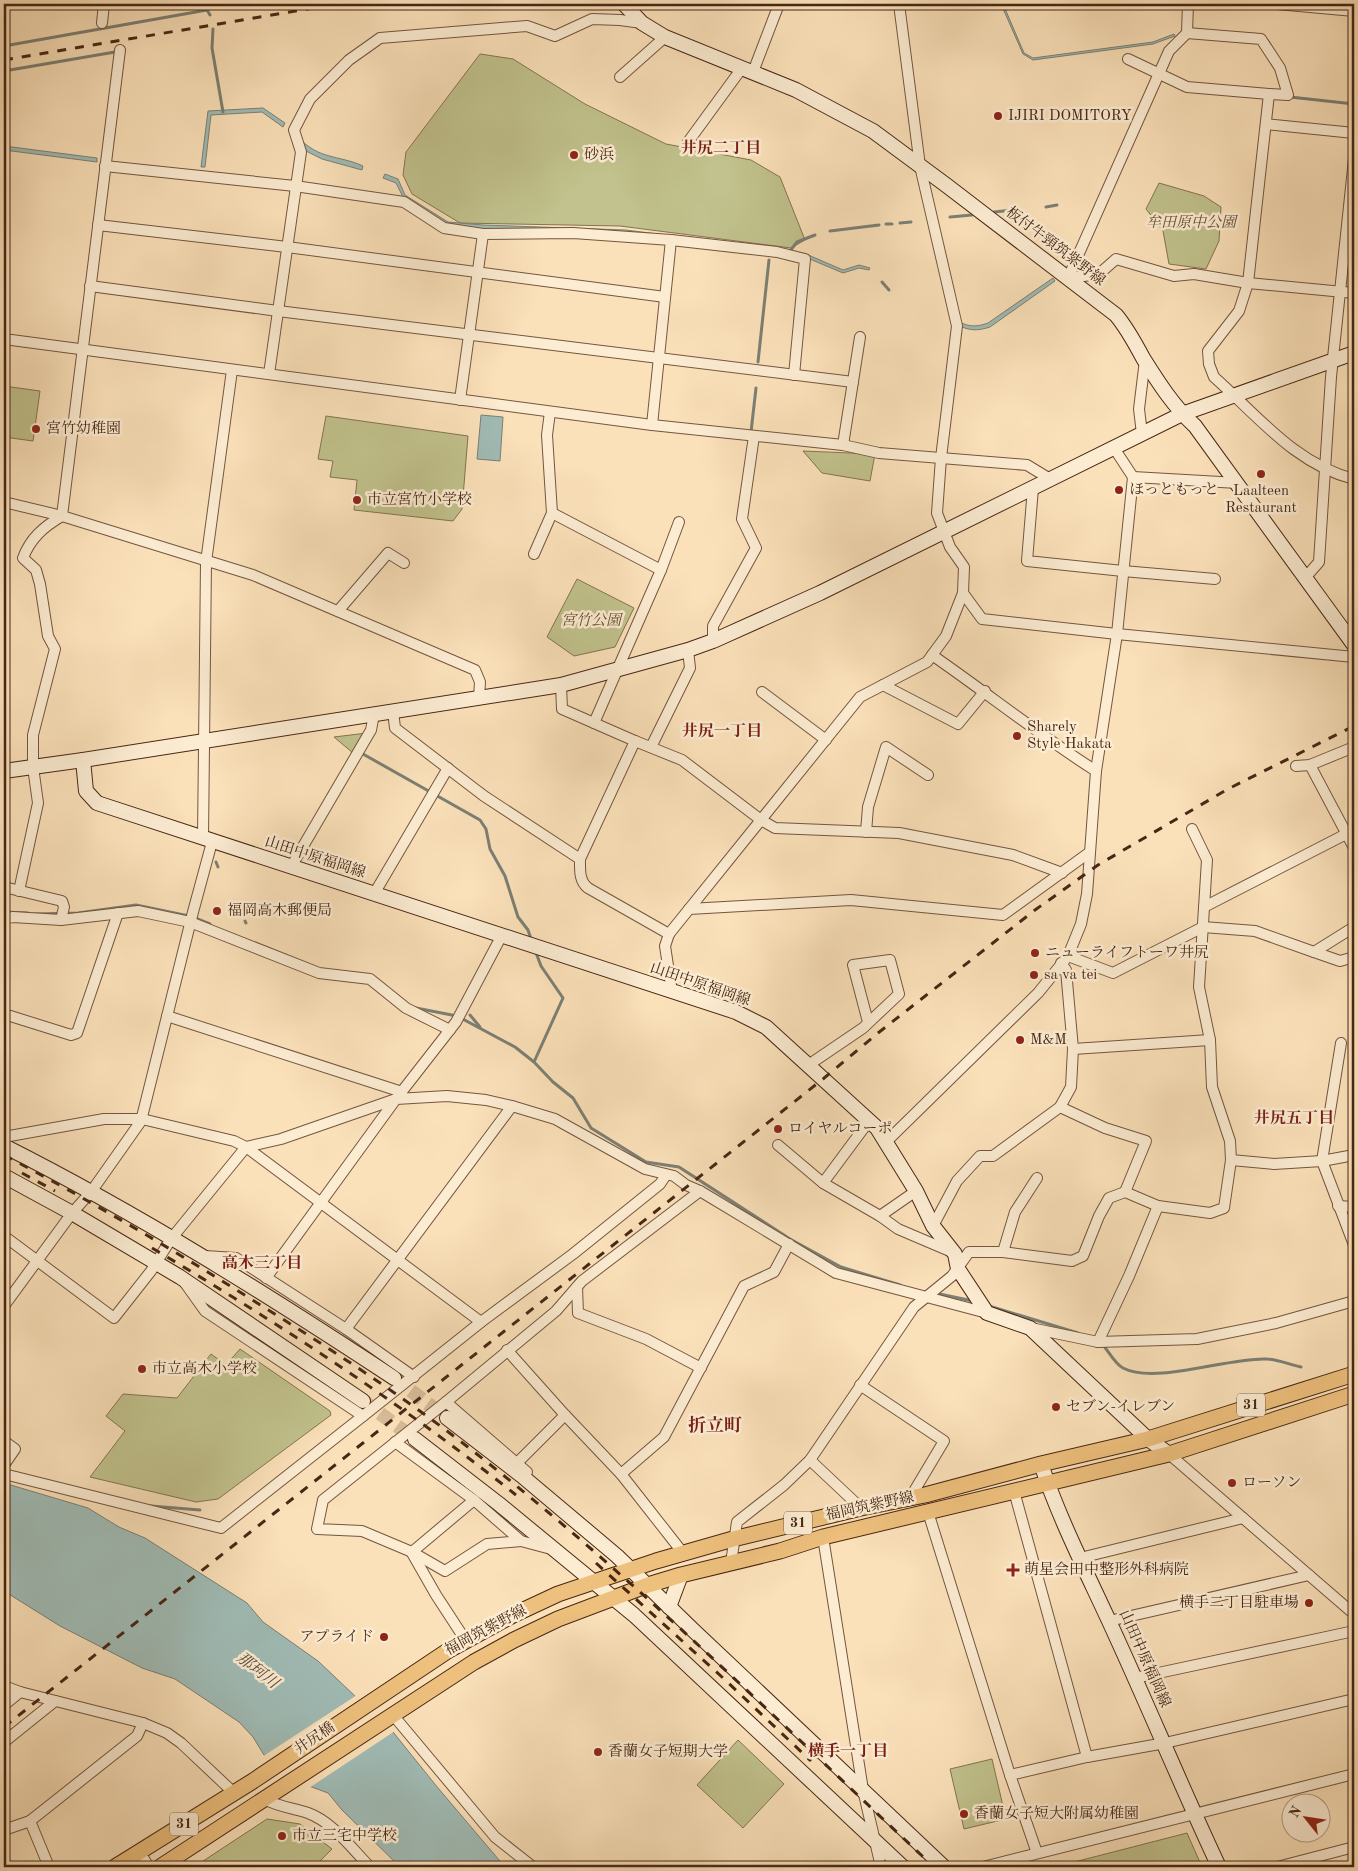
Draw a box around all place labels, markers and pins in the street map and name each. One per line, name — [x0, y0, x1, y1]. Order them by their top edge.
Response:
place label: IJIRI DOMITORY — [1008, 109, 1132, 124]
marker: IJIRI DOMITORY — [992, 110, 1004, 122]
place label: 砂浜 — [584, 146, 614, 163]
marker: 砂浜 — [568, 149, 580, 161]
place label: 宮竹幼稚園 — [46, 420, 121, 437]
marker: 宮竹幼稚園 — [30, 423, 42, 435]
marker: Laalteen Restaurant — [1255, 468, 1267, 480]
place label: ほっともっと — [1129, 482, 1219, 498]
marker: ほっともっと — [1113, 484, 1125, 496]
place label: Laalteen Restaurant — [1225, 484, 1297, 516]
place label: 市立宮竹小学校 — [367, 491, 472, 508]
marker: 市立宮竹小学校 — [351, 494, 363, 506]
place label: Sharely Style Hakata — [1027, 720, 1112, 752]
marker: Sharely Style Hakata — [1011, 730, 1023, 742]
place label: 福岡高木郵便局 — [227, 902, 332, 919]
marker: 福岡高木郵便局 — [211, 905, 223, 917]
place label: ニューライフトーワ井尻 — [1045, 944, 1209, 961]
marker: ニューライフトーワ井尻 — [1029, 947, 1041, 959]
place label: sa va tei — [1044, 968, 1097, 983]
marker: sa va tei — [1028, 969, 1040, 981]
place label: M&M — [1030, 1033, 1067, 1048]
marker: M&M — [1014, 1034, 1026, 1046]
place label: ロイヤルコーポ — [788, 1121, 892, 1137]
marker: ロイヤルコーポ — [772, 1123, 784, 1135]
place label: 市立高木小学校 — [152, 1360, 257, 1377]
marker: 市立高木小学校 — [136, 1363, 148, 1375]
place label: セブン-イレブン — [1066, 1398, 1175, 1415]
marker: セブン-イレブン — [1050, 1401, 1062, 1413]
place label: ローソン — [1242, 1476, 1301, 1491]
marker: ローソン — [1226, 1477, 1238, 1489]
place label: 萌星会田中整形外科病院 — [1024, 1561, 1189, 1578]
marker: 萌星会田中整形外科病院 — [1006, 1563, 1020, 1577]
place label: 横手二丁目駐車場 — [1179, 1594, 1299, 1611]
marker: 横手二丁目駐車場 — [1303, 1597, 1315, 1609]
place label: アプライド — [299, 1629, 374, 1645]
marker: アプライド — [378, 1631, 390, 1643]
place label: 香蘭女子短期大学 — [608, 1743, 728, 1760]
marker: 香蘭女子短期大学 — [592, 1746, 604, 1758]
place label: 香蘭女子短大附属幼稚園 — [974, 1805, 1139, 1822]
marker: 香蘭女子短大附属幼稚園 — [958, 1808, 970, 1820]
place label: 市立三宅中学校 — [292, 1827, 397, 1844]
marker: 市立三宅中学校 — [276, 1830, 288, 1842]

